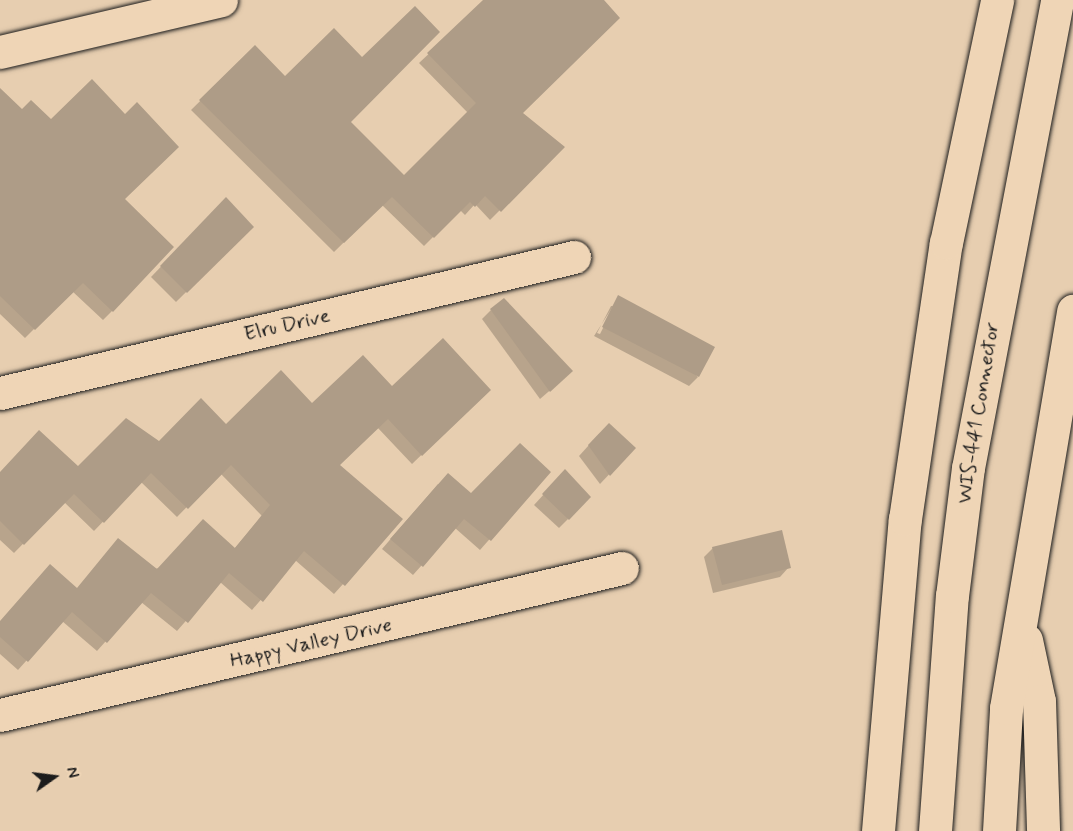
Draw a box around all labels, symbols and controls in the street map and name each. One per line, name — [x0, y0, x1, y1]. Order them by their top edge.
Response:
street label: Elru Drive — [243, 303, 331, 347]
street label: WIS-441 Connector — [951, 320, 1005, 506]
street label: Happy Valley Drive — [229, 612, 393, 674]
north arrow — [24, 747, 84, 807]
text: N — [60, 765, 83, 780]

